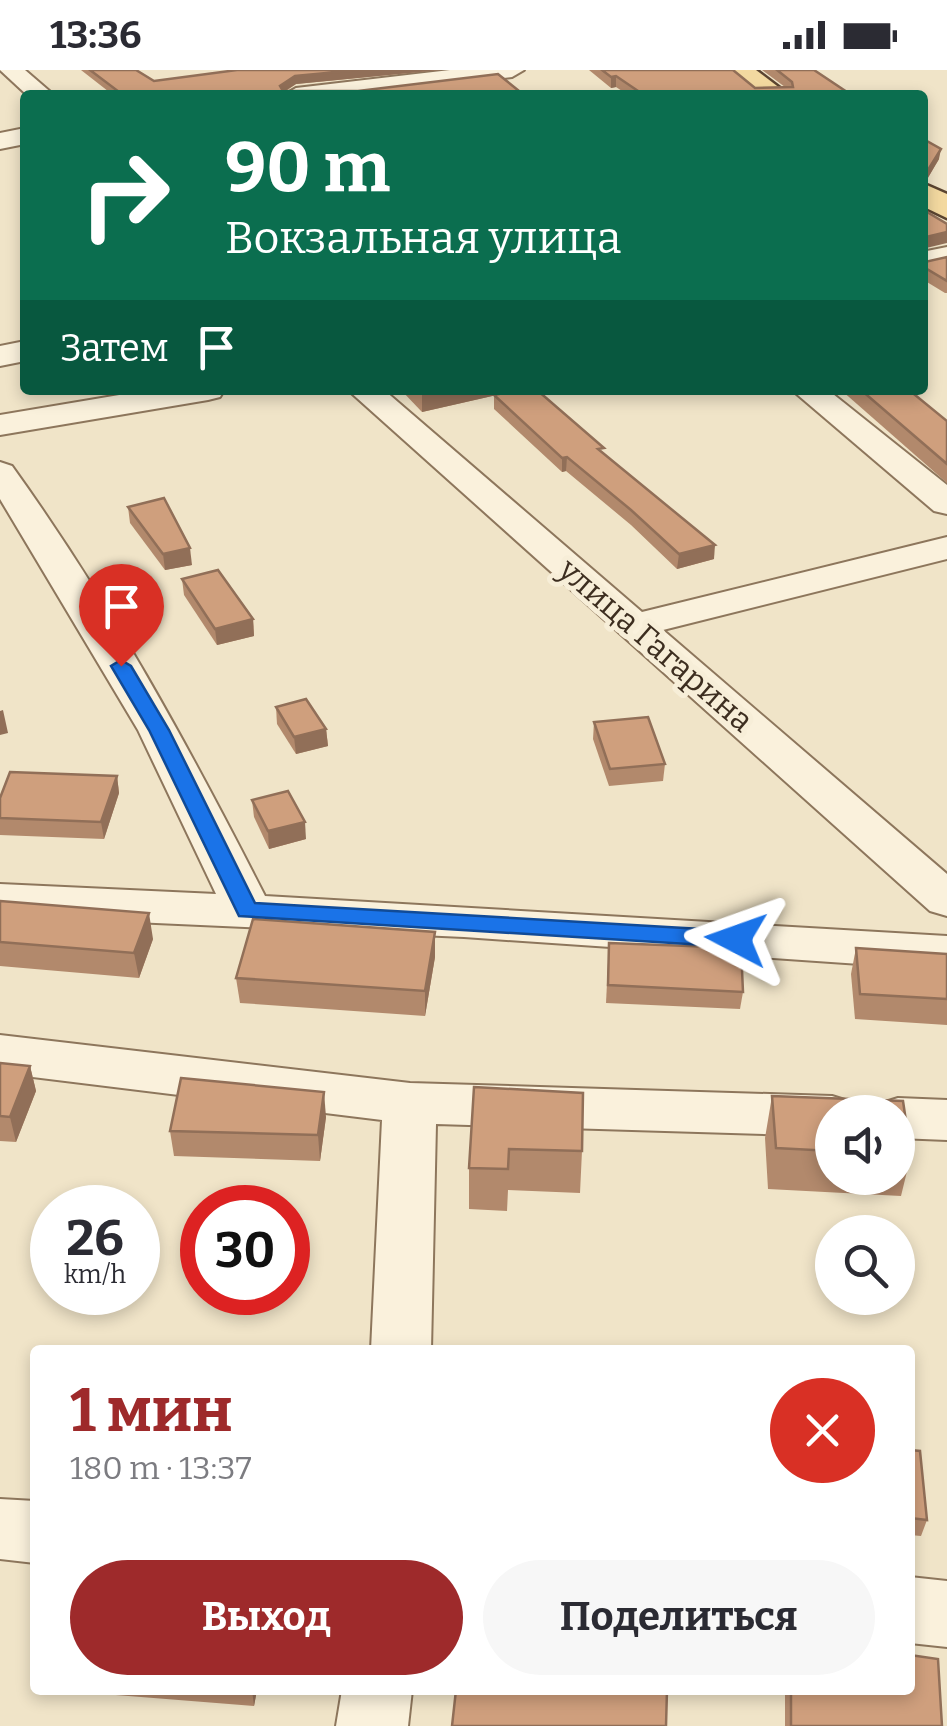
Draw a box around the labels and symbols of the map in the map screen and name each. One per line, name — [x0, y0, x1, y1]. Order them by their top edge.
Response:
street label: улица Гагарина — [550, 550, 761, 740]
pin — [79, 564, 164, 667]
position arrow — [684, 887, 788, 991]
speed limit sign: 30 — [180, 1185, 310, 1315]

